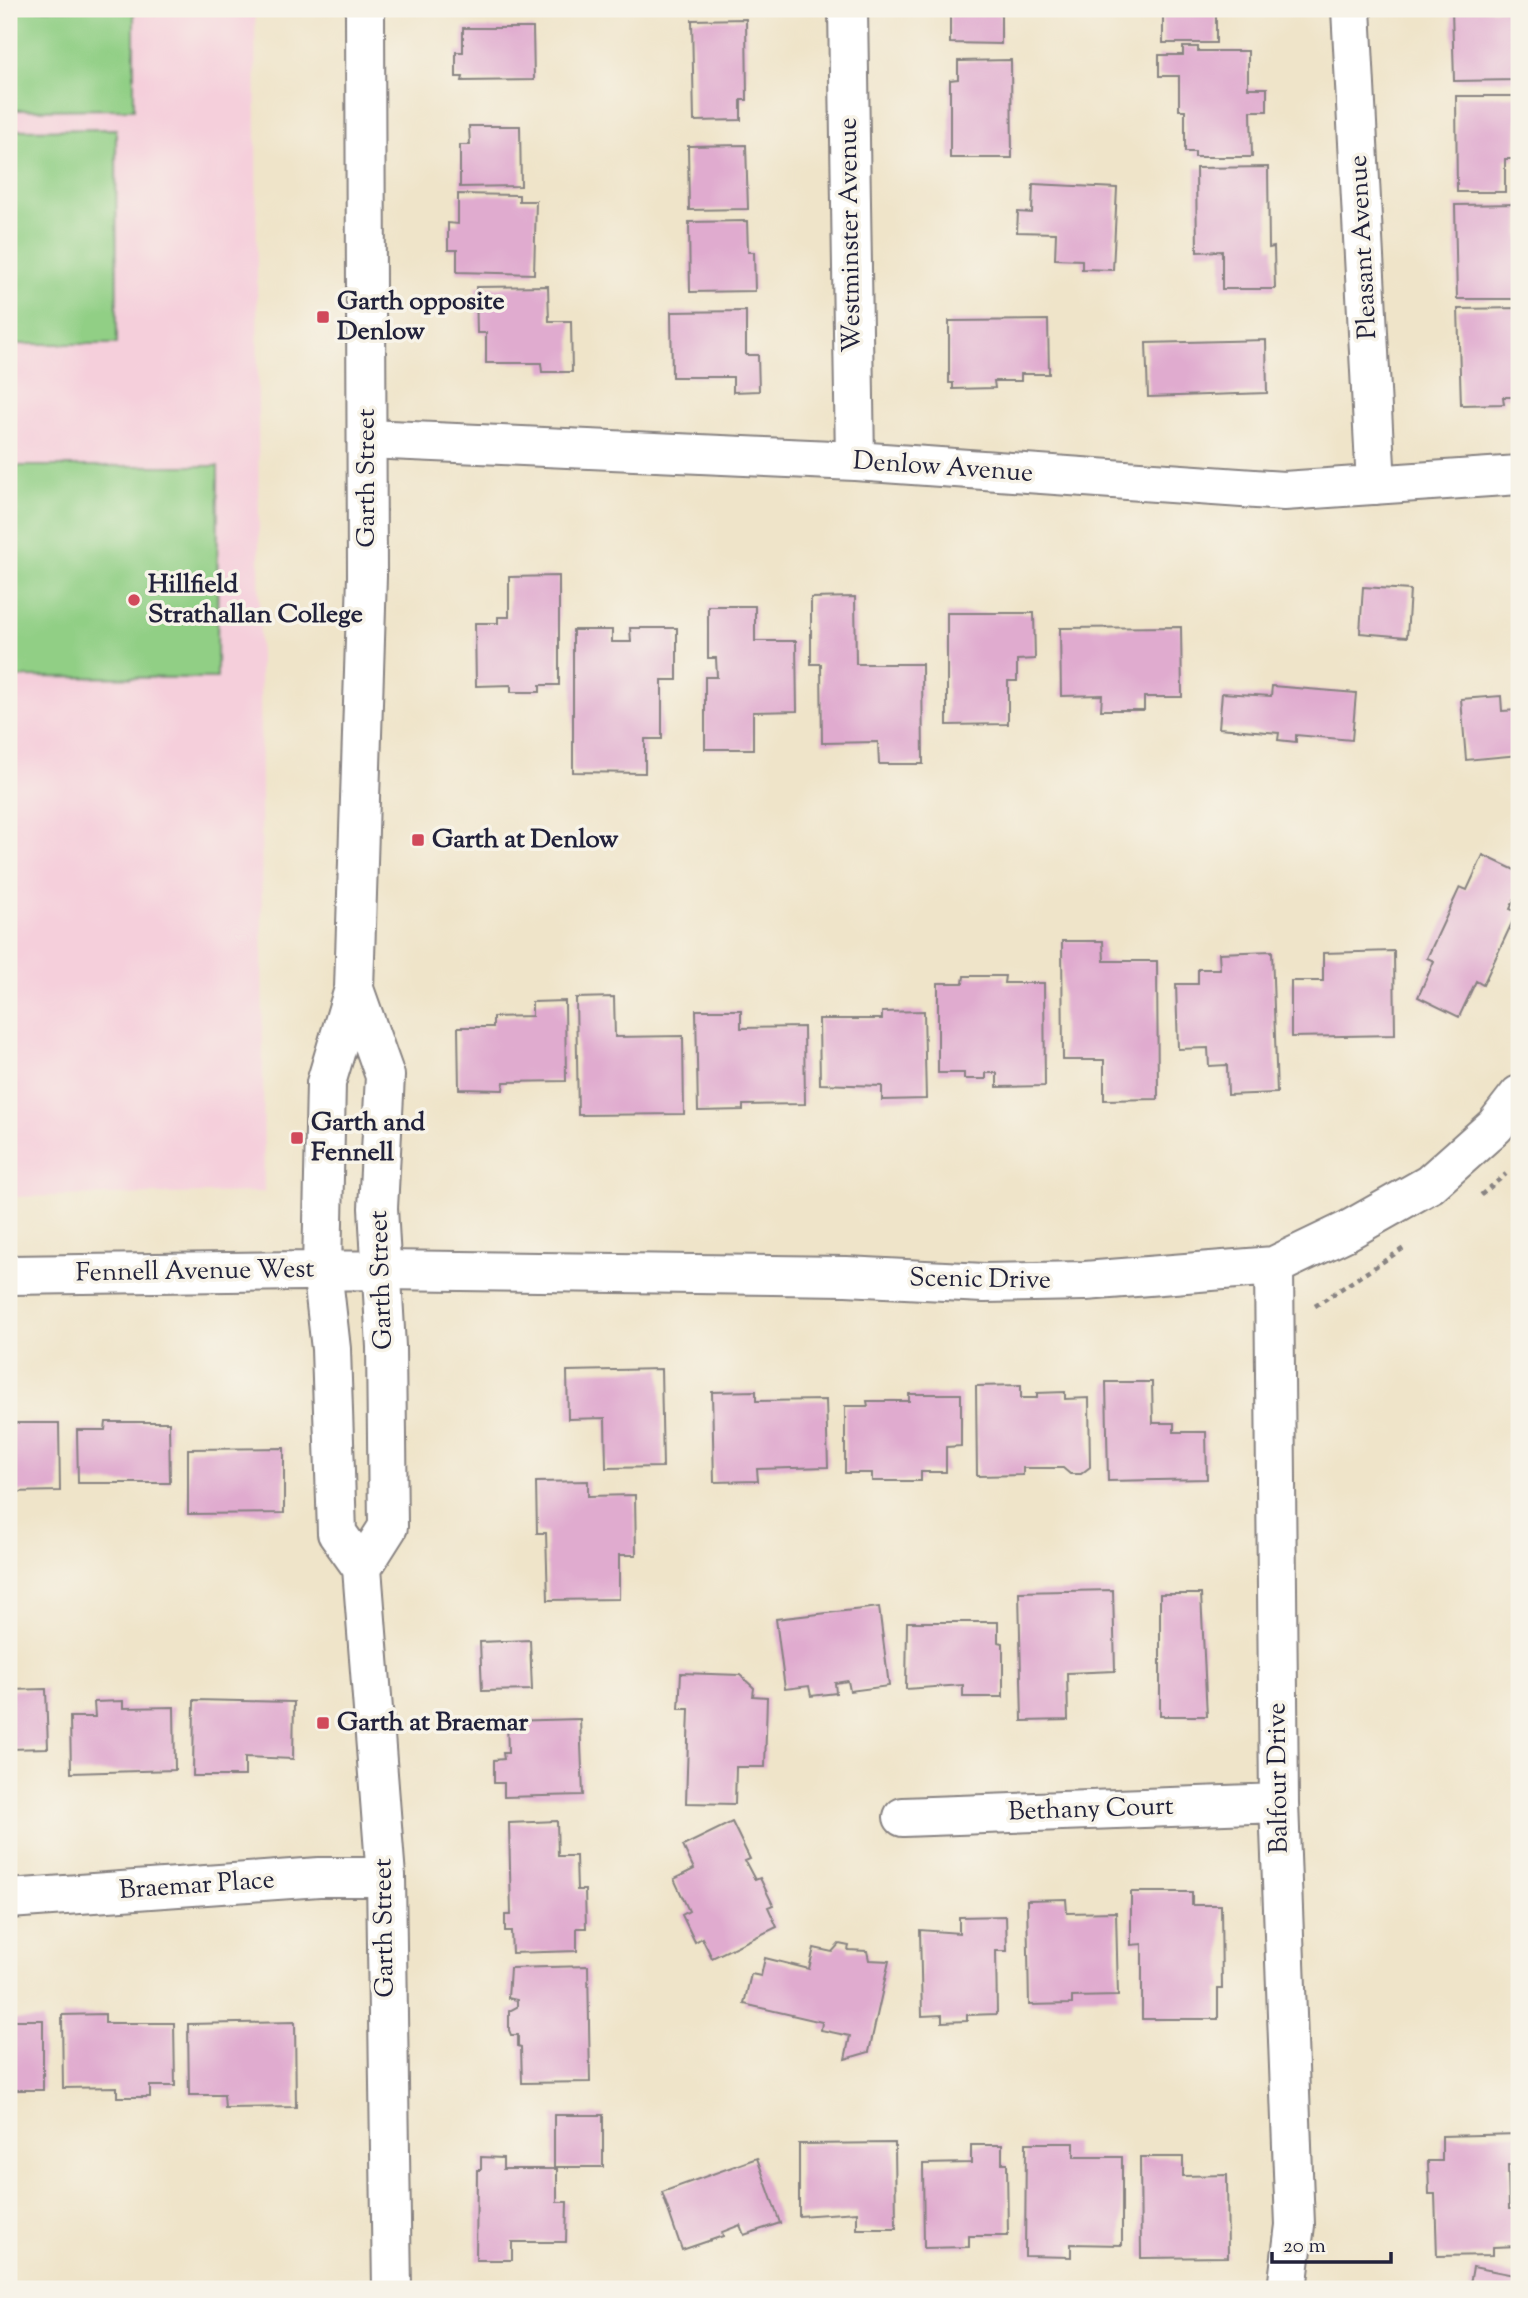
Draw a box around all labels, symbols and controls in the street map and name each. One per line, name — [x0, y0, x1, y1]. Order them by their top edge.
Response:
street label: Westminster Avenue — [830, 117, 872, 353]
street label: Pleasant Avenue — [1341, 154, 1387, 340]
place label: Garth opposite Denlow — [337, 284, 505, 351]
marker: Garth opposite Denlow — [315, 309, 331, 325]
street label: Garth Street — [349, 408, 386, 548]
street label: Denlow Avenue — [852, 443, 1034, 493]
place label: Hillfield Strathallan College — [148, 567, 363, 634]
marker: Hillfield Strathallan College — [126, 592, 142, 608]
place label: Garth at Denlow — [432, 822, 619, 859]
marker: Garth at Denlow — [410, 832, 426, 848]
place label: Garth and Fennell — [311, 1105, 425, 1172]
marker: Garth and Fennell — [289, 1130, 305, 1146]
street label: Garth Street — [361, 1210, 403, 1350]
street label: Fennell Avenue West — [75, 1251, 315, 1293]
street label: Scenic Drive — [909, 1260, 1051, 1300]
street label: Balfour Drive — [1259, 1702, 1299, 1854]
place label: Garth at Braemar — [337, 1705, 528, 1742]
marker: Garth at Braemar — [315, 1715, 331, 1731]
street label: Bethany Court — [1008, 1789, 1175, 1831]
street label: Garth Street — [365, 1858, 405, 1998]
street label: Braemar Place — [118, 1862, 276, 1910]
scale bar — [1272, 2221, 1392, 2265]
text: 20 m — [1283, 2232, 1326, 2262]

